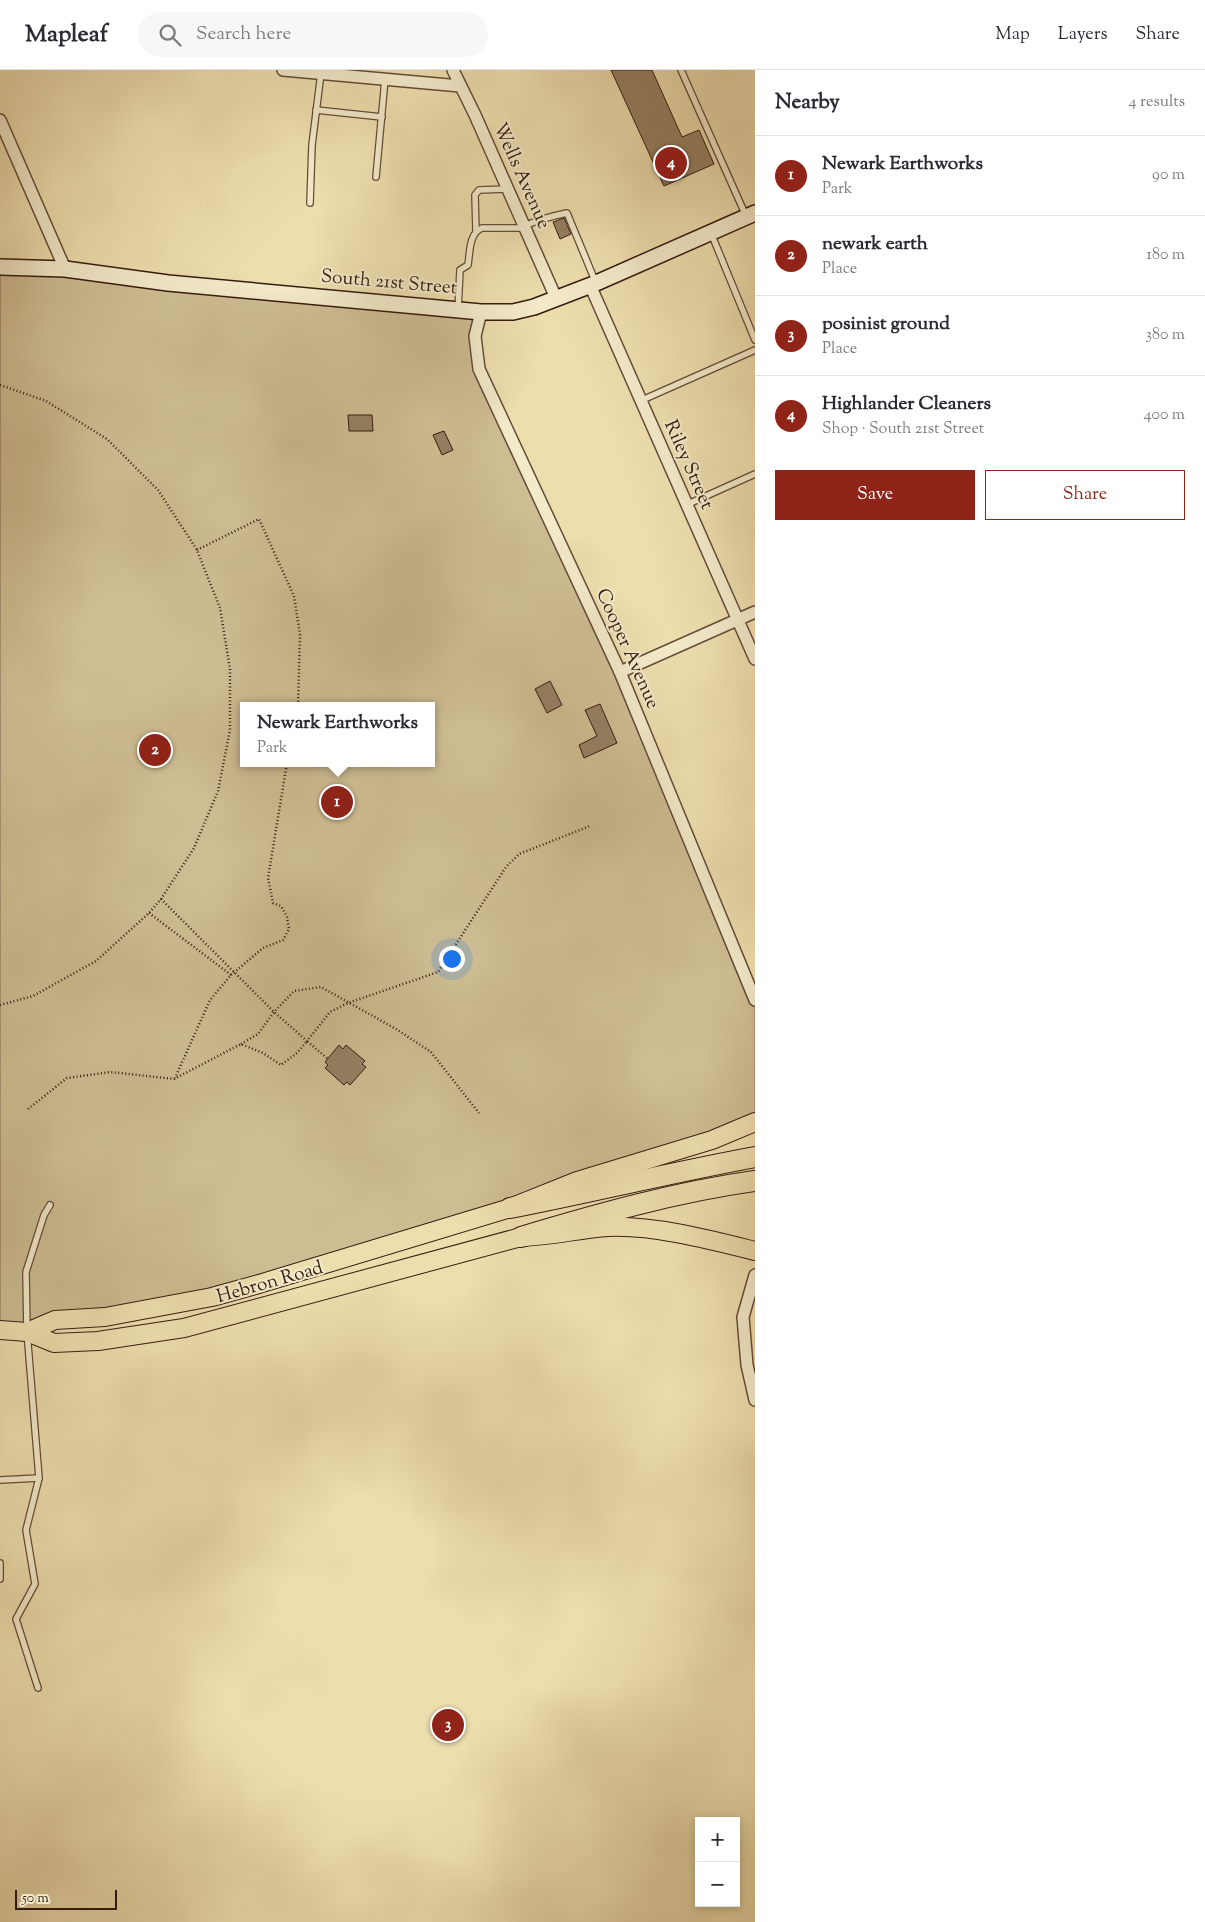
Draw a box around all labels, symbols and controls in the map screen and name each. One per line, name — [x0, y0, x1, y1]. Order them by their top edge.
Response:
search box — [138, 12, 488, 57]
text: Mapleaf — [25, 18, 108, 52]
icon: search — [156, 21, 184, 49]
text: Search here — [196, 21, 291, 48]
text: Map — [995, 22, 1030, 48]
text: Layers — [1058, 22, 1108, 48]
text: Share — [1136, 22, 1180, 48]
text: Nearby — [775, 88, 840, 118]
text: 4 results — [1129, 91, 1185, 114]
street label: Wells Avenue — [486, 119, 556, 234]
pin: 4 — [655, 144, 687, 182]
text: Newark Earthworks — [822, 151, 983, 178]
text: 1 — [788, 164, 794, 187]
text: 90 m — [1152, 164, 1185, 187]
text: Park — [822, 178, 853, 201]
text: newark earth — [822, 231, 928, 258]
text: 2 — [787, 244, 795, 267]
text: 180 m — [1146, 244, 1185, 267]
text: Place — [822, 258, 857, 281]
street label: South 21st Street — [320, 264, 459, 302]
text: posinist ground — [822, 311, 950, 338]
text: 3 — [788, 324, 794, 347]
text: 380 m — [1145, 324, 1185, 347]
text: Place — [822, 338, 857, 361]
text: Highlander Cleaners — [822, 391, 991, 418]
text: 4 — [787, 404, 795, 427]
text: 400 m — [1144, 404, 1185, 427]
street label: Riley Street — [656, 416, 720, 514]
text: Shop · South 21st Street — [822, 418, 984, 441]
button: Save — [775, 470, 975, 520]
button: Share — [985, 470, 1185, 520]
street label: Cooper Avenue — [588, 584, 666, 714]
popup — [240, 702, 435, 767]
text: Newark Earthworks — [257, 710, 418, 737]
pin: 2 — [139, 731, 171, 769]
text: Park — [257, 737, 288, 760]
pin: 1 — [321, 783, 353, 821]
your location — [439, 946, 465, 972]
street label: Hebron Road — [214, 1255, 327, 1311]
pin: 3 — [432, 1706, 464, 1744]
map controls — [695, 1817, 740, 1907]
button: + — [695, 1817, 740, 1862]
button: − — [695, 1862, 740, 1907]
scale bar — [15, 1887, 118, 1910]
text: 50 m — [22, 1889, 49, 1909]

